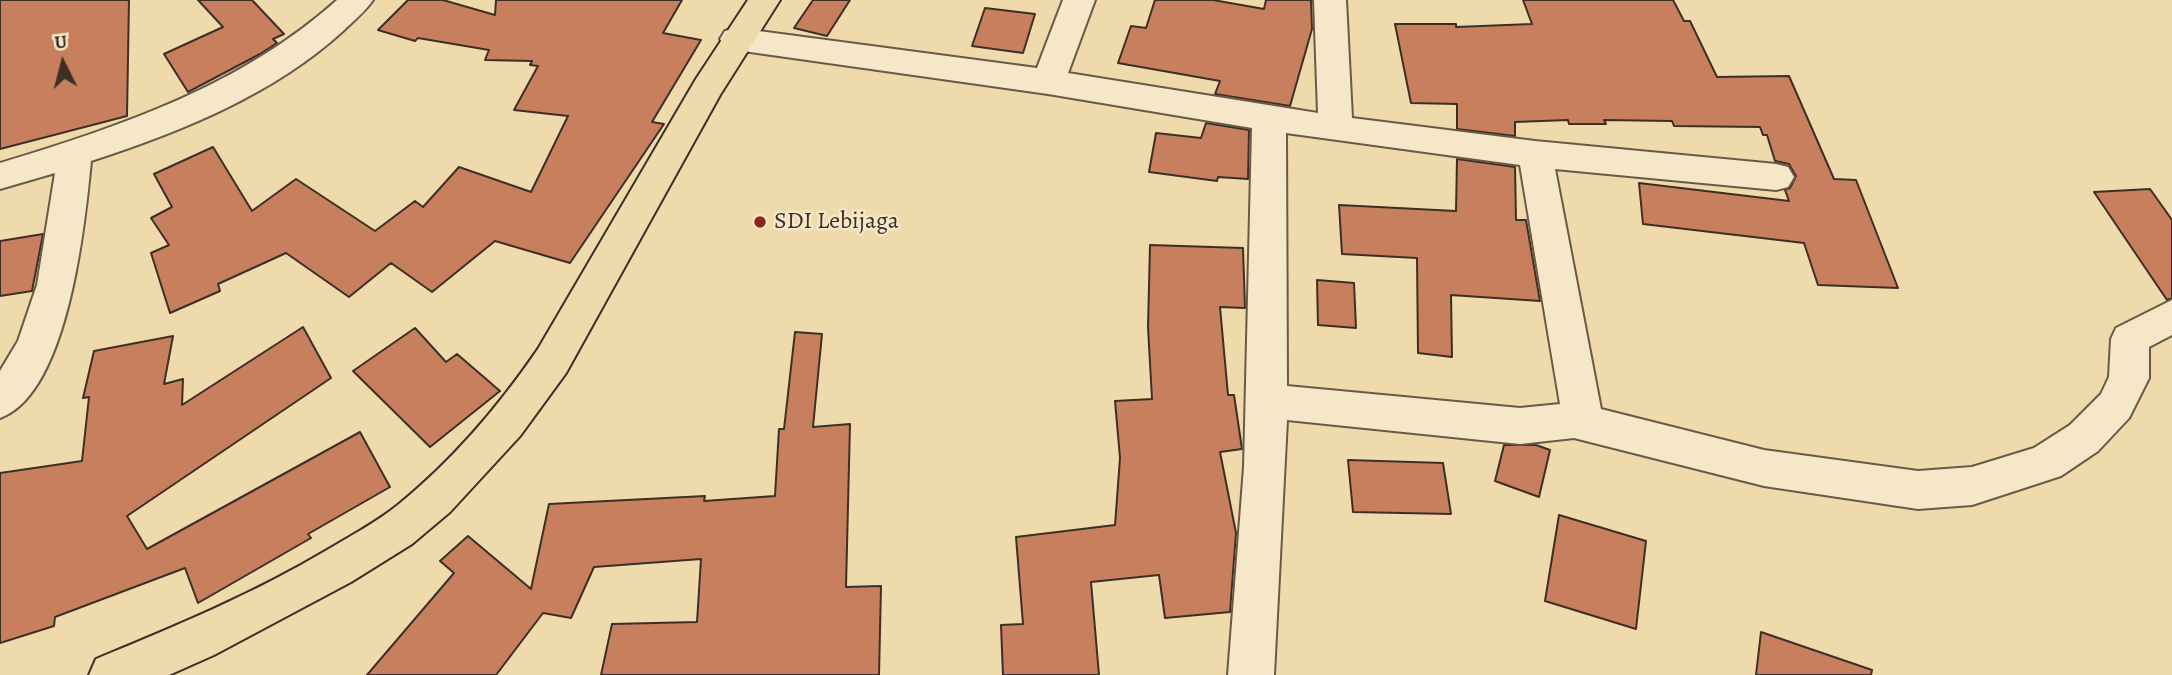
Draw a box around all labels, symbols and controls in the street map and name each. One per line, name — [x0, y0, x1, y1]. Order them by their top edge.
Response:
north arrow — [28, 28, 98, 98]
text: U — [53, 29, 68, 56]
place label: SDI Lebijaga — [774, 208, 899, 236]
marker: SDI Lebijaga — [752, 214, 768, 230]

